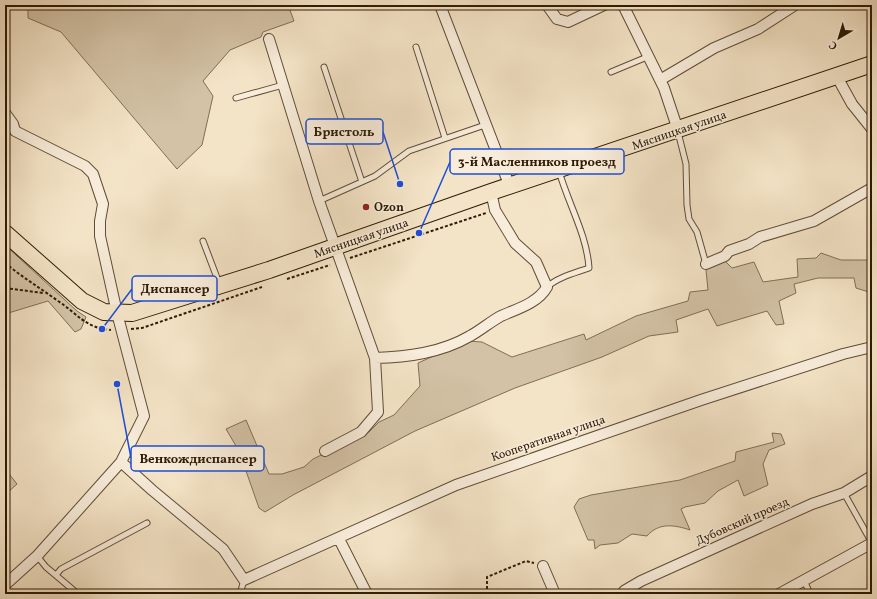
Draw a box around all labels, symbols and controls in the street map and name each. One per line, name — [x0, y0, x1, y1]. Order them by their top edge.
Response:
north arrow — [819, 18, 859, 58]
text: С — [826, 37, 841, 53]
street label: Мясницкая улица — [630, 107, 729, 155]
callout: Бристоль — [306, 119, 383, 144]
text: Бристоль — [314, 124, 374, 142]
callout: 3-й Масленников проезд — [450, 149, 624, 174]
text: 3-й Масленников проезд — [458, 154, 616, 172]
place label: Ozon — [374, 200, 404, 216]
marker: Ozon — [361, 202, 371, 212]
street label: Мясницкая улица — [312, 215, 411, 263]
callout: Диспансер — [132, 276, 217, 301]
text: Диспансер — [140, 281, 210, 299]
street label: Кооперативная улица — [489, 412, 608, 466]
callout: Венкождиспансер — [131, 446, 264, 471]
text: Венкождиспансер — [139, 451, 257, 469]
street label: Дубовский проезд — [693, 494, 792, 550]

